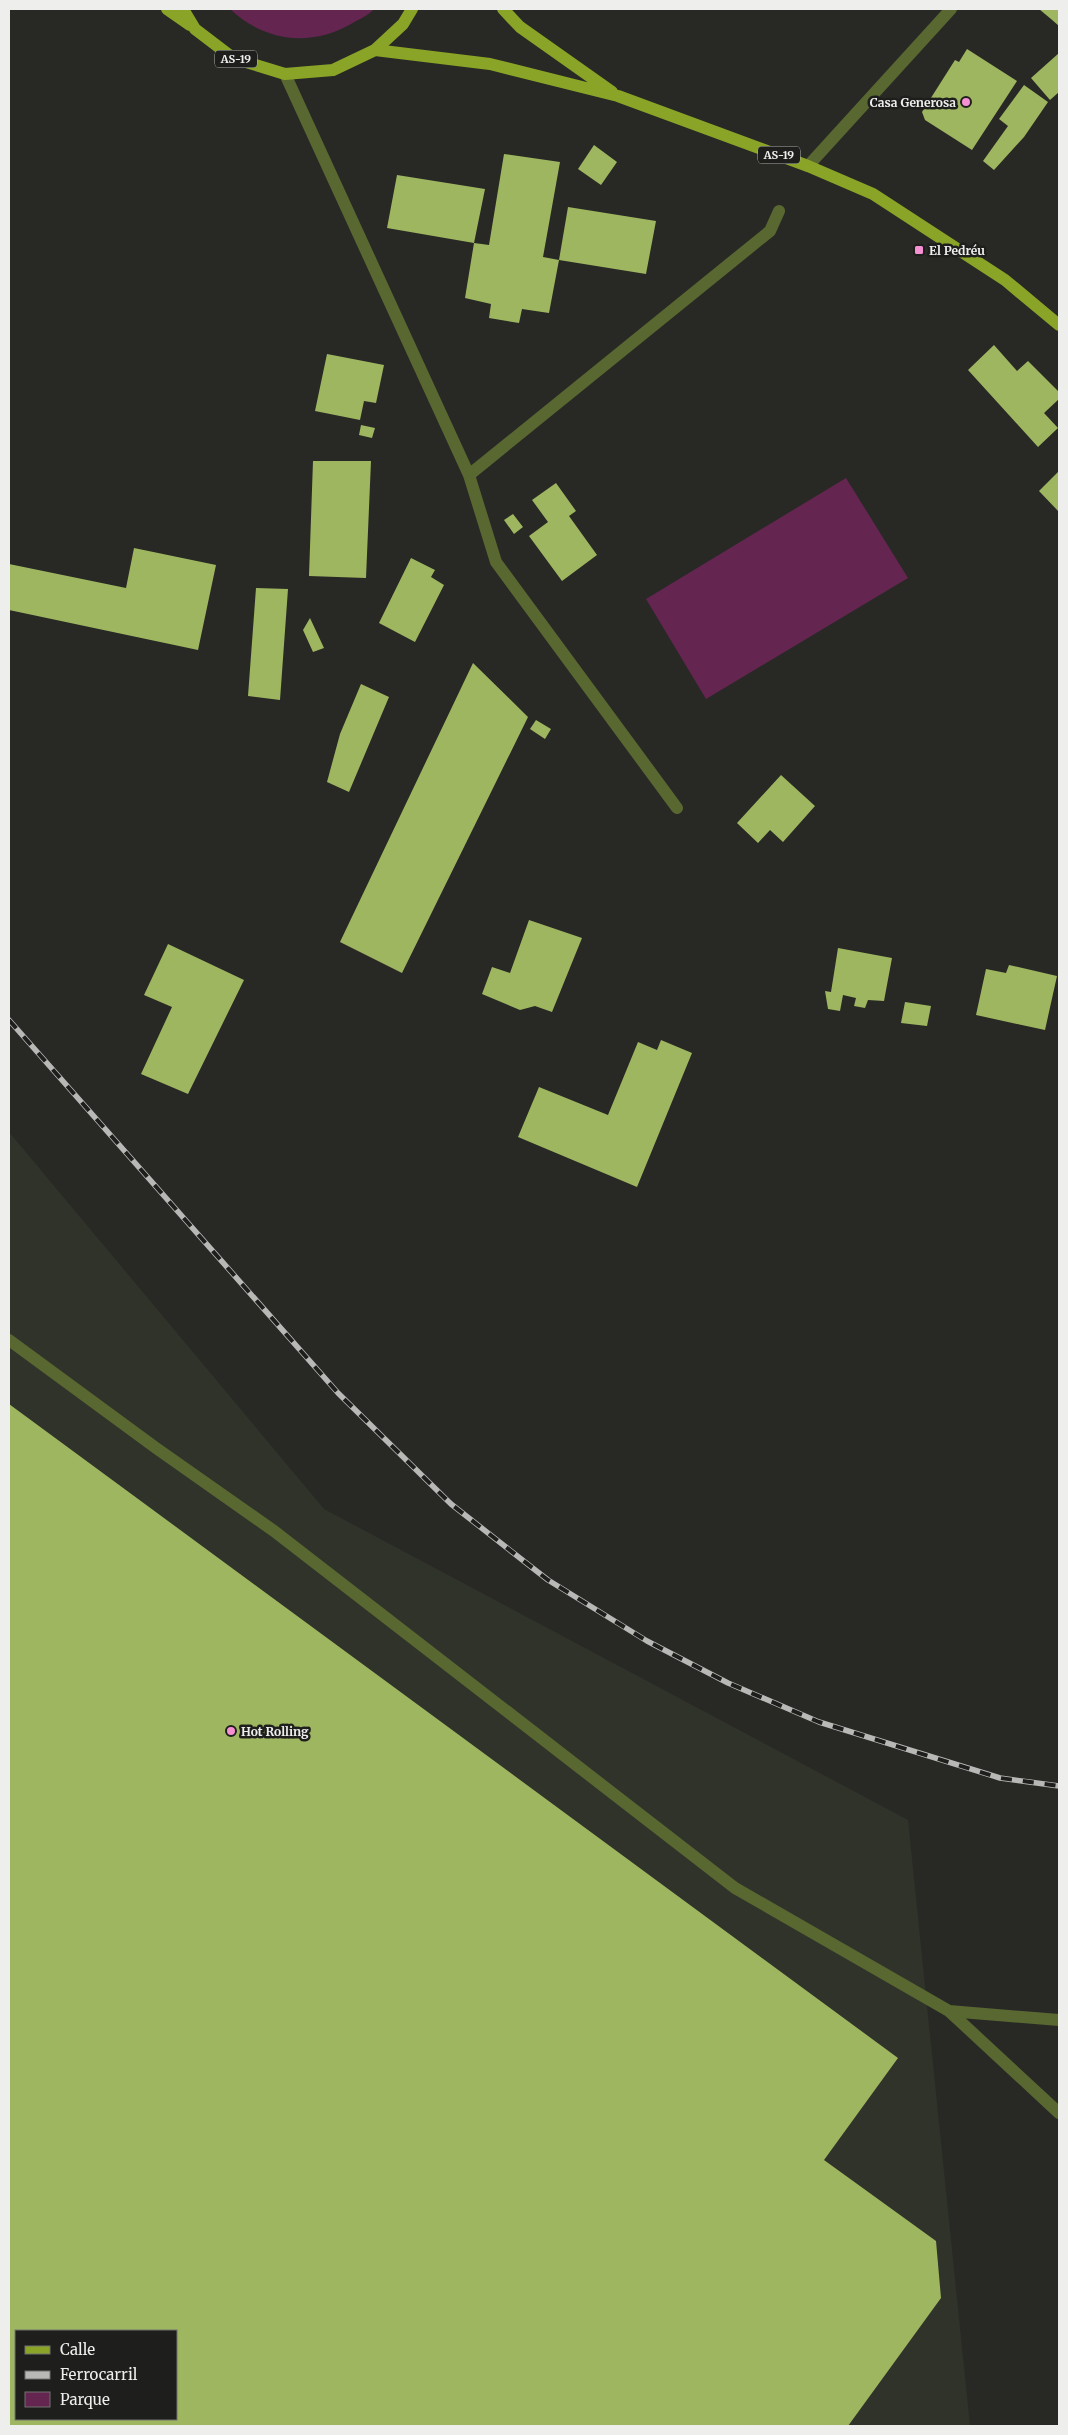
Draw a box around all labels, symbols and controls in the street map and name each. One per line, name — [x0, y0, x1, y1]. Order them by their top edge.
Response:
road number: AS-19 — [215, 51, 257, 68]
place label: Casa Generosa — [870, 95, 956, 110]
marker: Casa Generosa — [960, 96, 972, 108]
road number: AS-19 — [758, 146, 800, 164]
place label: El Pedréu — [929, 243, 985, 258]
marker: El Pedréu — [913, 244, 925, 256]
place label: Hot Rolling — [241, 1724, 309, 1739]
marker: Hot Rolling — [225, 1725, 237, 1737]
legend — [15, 2330, 178, 2420]
text: Calle — [60, 2340, 95, 2359]
text: Ferrocarril — [60, 2365, 138, 2384]
text: Parque — [60, 2390, 110, 2409]

